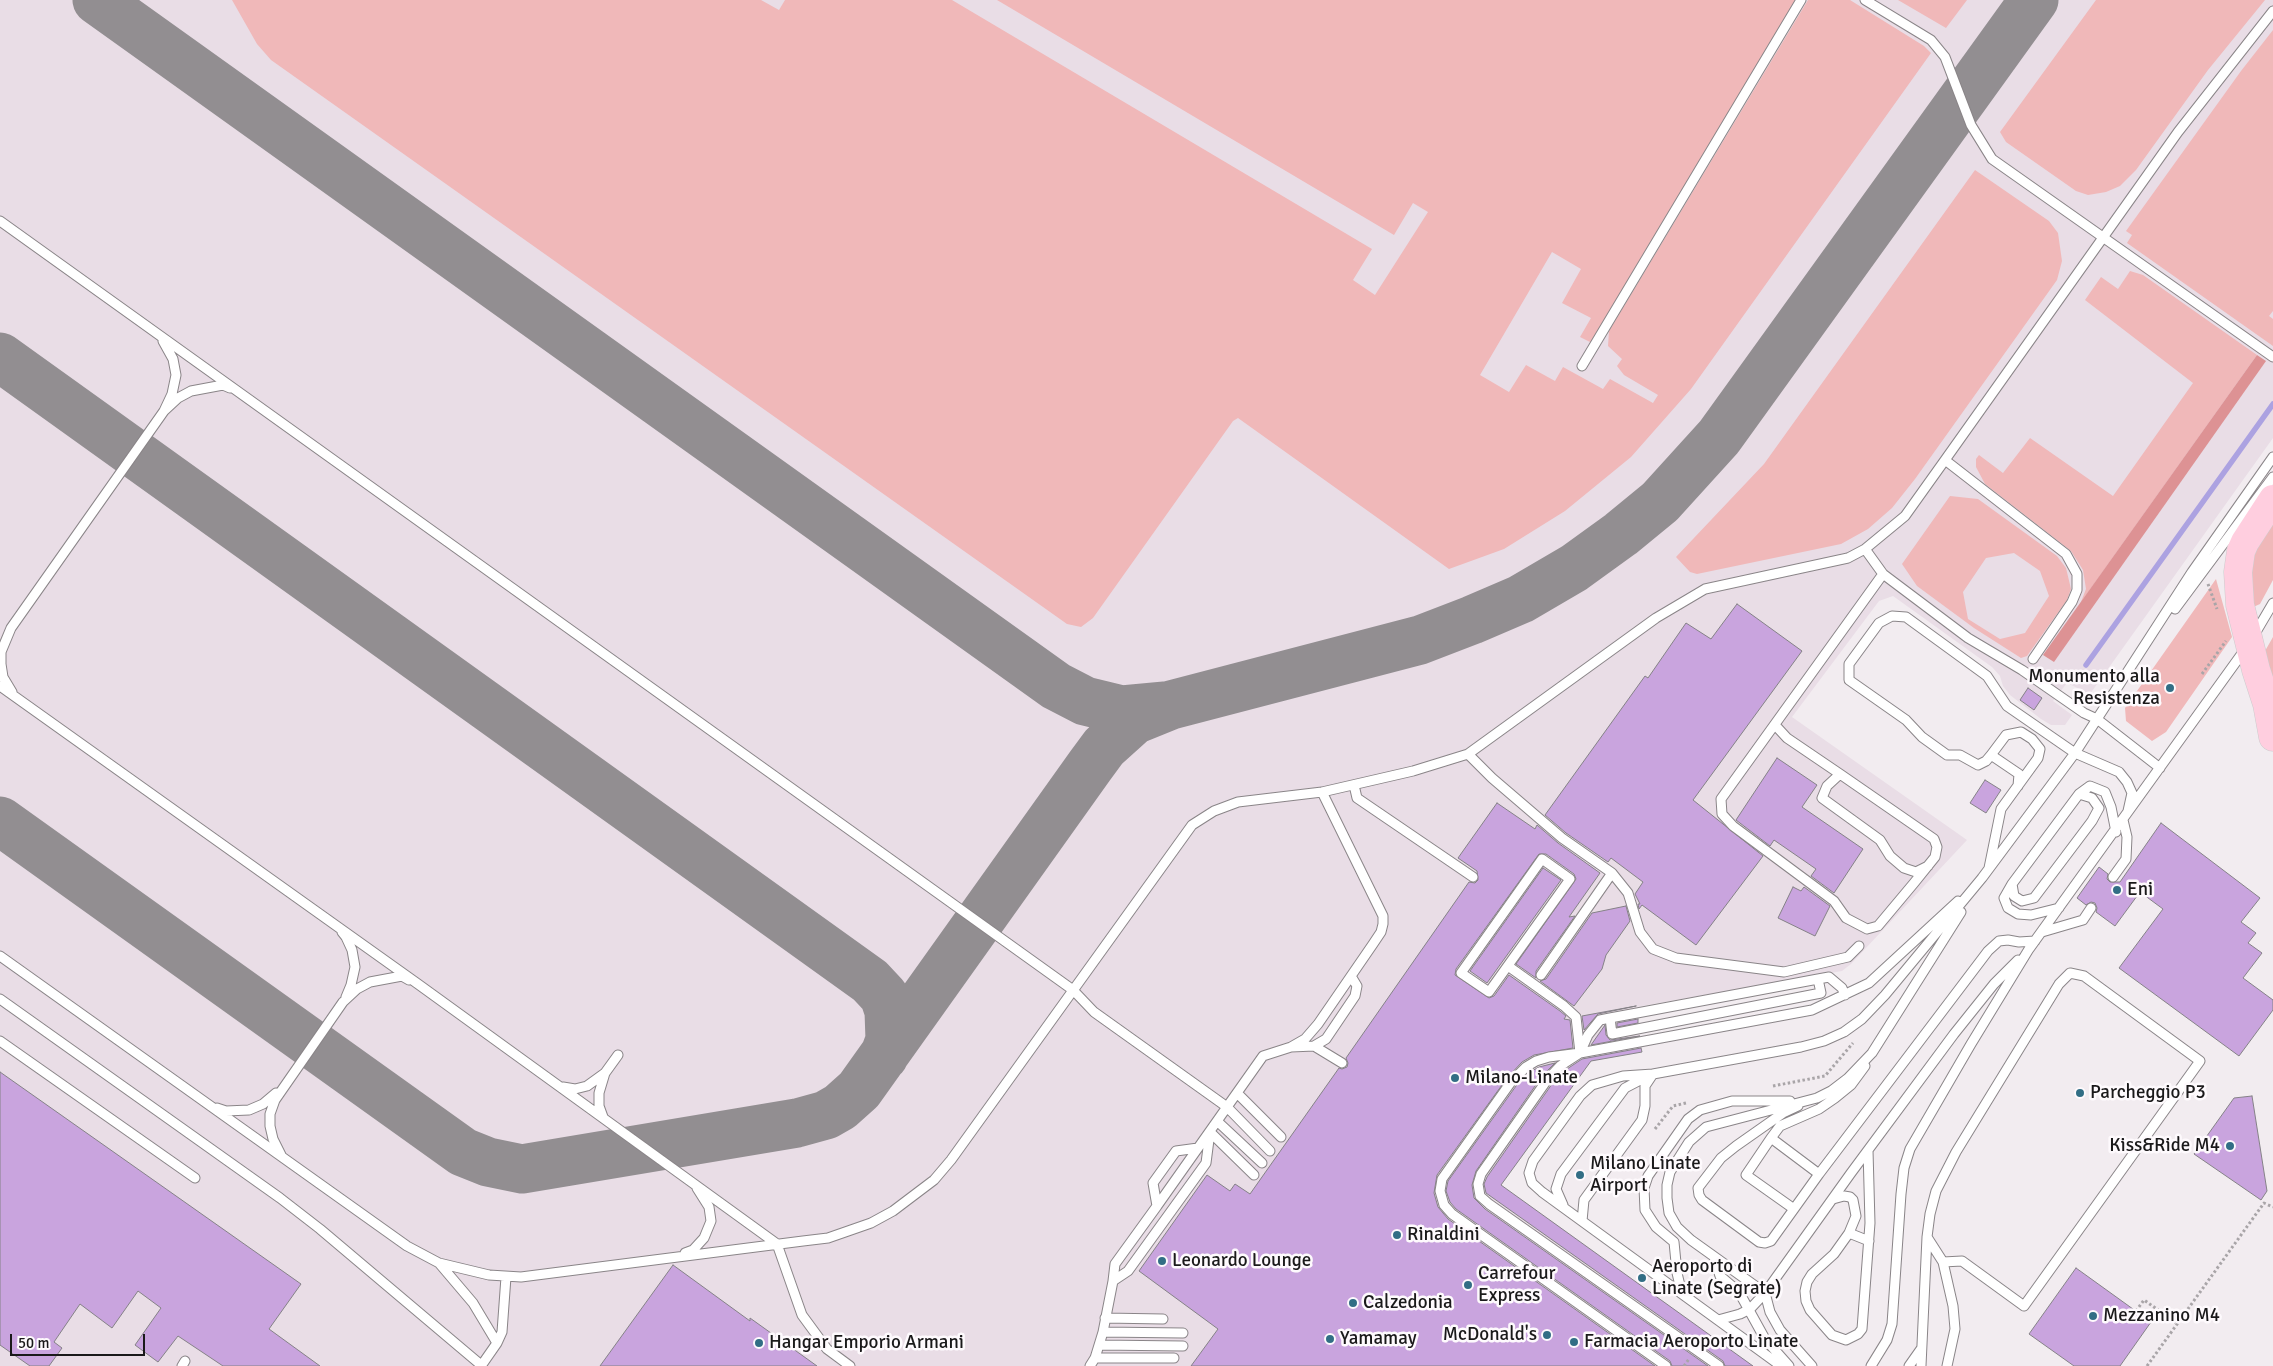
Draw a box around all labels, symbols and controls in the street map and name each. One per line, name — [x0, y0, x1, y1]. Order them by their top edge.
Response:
place label: Monumento alla Resistenza — [2028, 666, 2160, 710]
marker: Monumento alla Resistenza — [2164, 682, 2176, 694]
place label: Eni — [2127, 879, 2153, 901]
marker: Eni — [2111, 884, 2123, 896]
place label: Milano-Linate — [1465, 1067, 1578, 1089]
marker: Milano-Linate — [1449, 1072, 1461, 1084]
place label: Parcheggio P3 — [2090, 1082, 2206, 1104]
marker: Parcheggio P3 — [2074, 1087, 2086, 1099]
place label: Kiss&Ride M4 — [2109, 1135, 2220, 1157]
marker: Kiss&Ride M4 — [2224, 1140, 2236, 1152]
place label: Milano Linate Airport — [1590, 1153, 1701, 1197]
marker: Milano Linate Airport — [1574, 1169, 1586, 1181]
place label: Rinaldini — [1407, 1224, 1480, 1246]
marker: Rinaldini — [1391, 1229, 1403, 1241]
place label: Leonardo Lounge — [1172, 1250, 1311, 1272]
marker: Leonardo Lounge — [1156, 1255, 1168, 1267]
place label: Aeroporto di Linate (Segrate) — [1652, 1256, 1782, 1300]
place label: Carrefour Express — [1478, 1263, 1556, 1307]
marker: Aeroporto di Linate (Segrate) — [1636, 1272, 1648, 1284]
marker: Carrefour Express — [1462, 1279, 1474, 1291]
place label: Calzedonia — [1363, 1292, 1453, 1314]
marker: Calzedonia — [1347, 1297, 1359, 1309]
place label: Mezzanino M4 — [2103, 1305, 2220, 1327]
marker: Mezzanino M4 — [2087, 1310, 2099, 1322]
scale bar — [12, 1324, 148, 1356]
place label: McDonald's — [1443, 1324, 1537, 1346]
place label: Yamamay — [1340, 1328, 1417, 1350]
marker: McDonald's — [1541, 1329, 1553, 1341]
place label: Farmacia Aeroporto Linate — [1584, 1331, 1799, 1353]
place label: Hangar Emporio Armani — [769, 1332, 964, 1354]
marker: Yamamay — [1324, 1333, 1336, 1345]
text: 50 m — [18, 1334, 49, 1352]
marker: Farmacia Aeroporto Linate — [1568, 1336, 1580, 1348]
marker: Hangar Emporio Armani — [753, 1337, 765, 1349]

